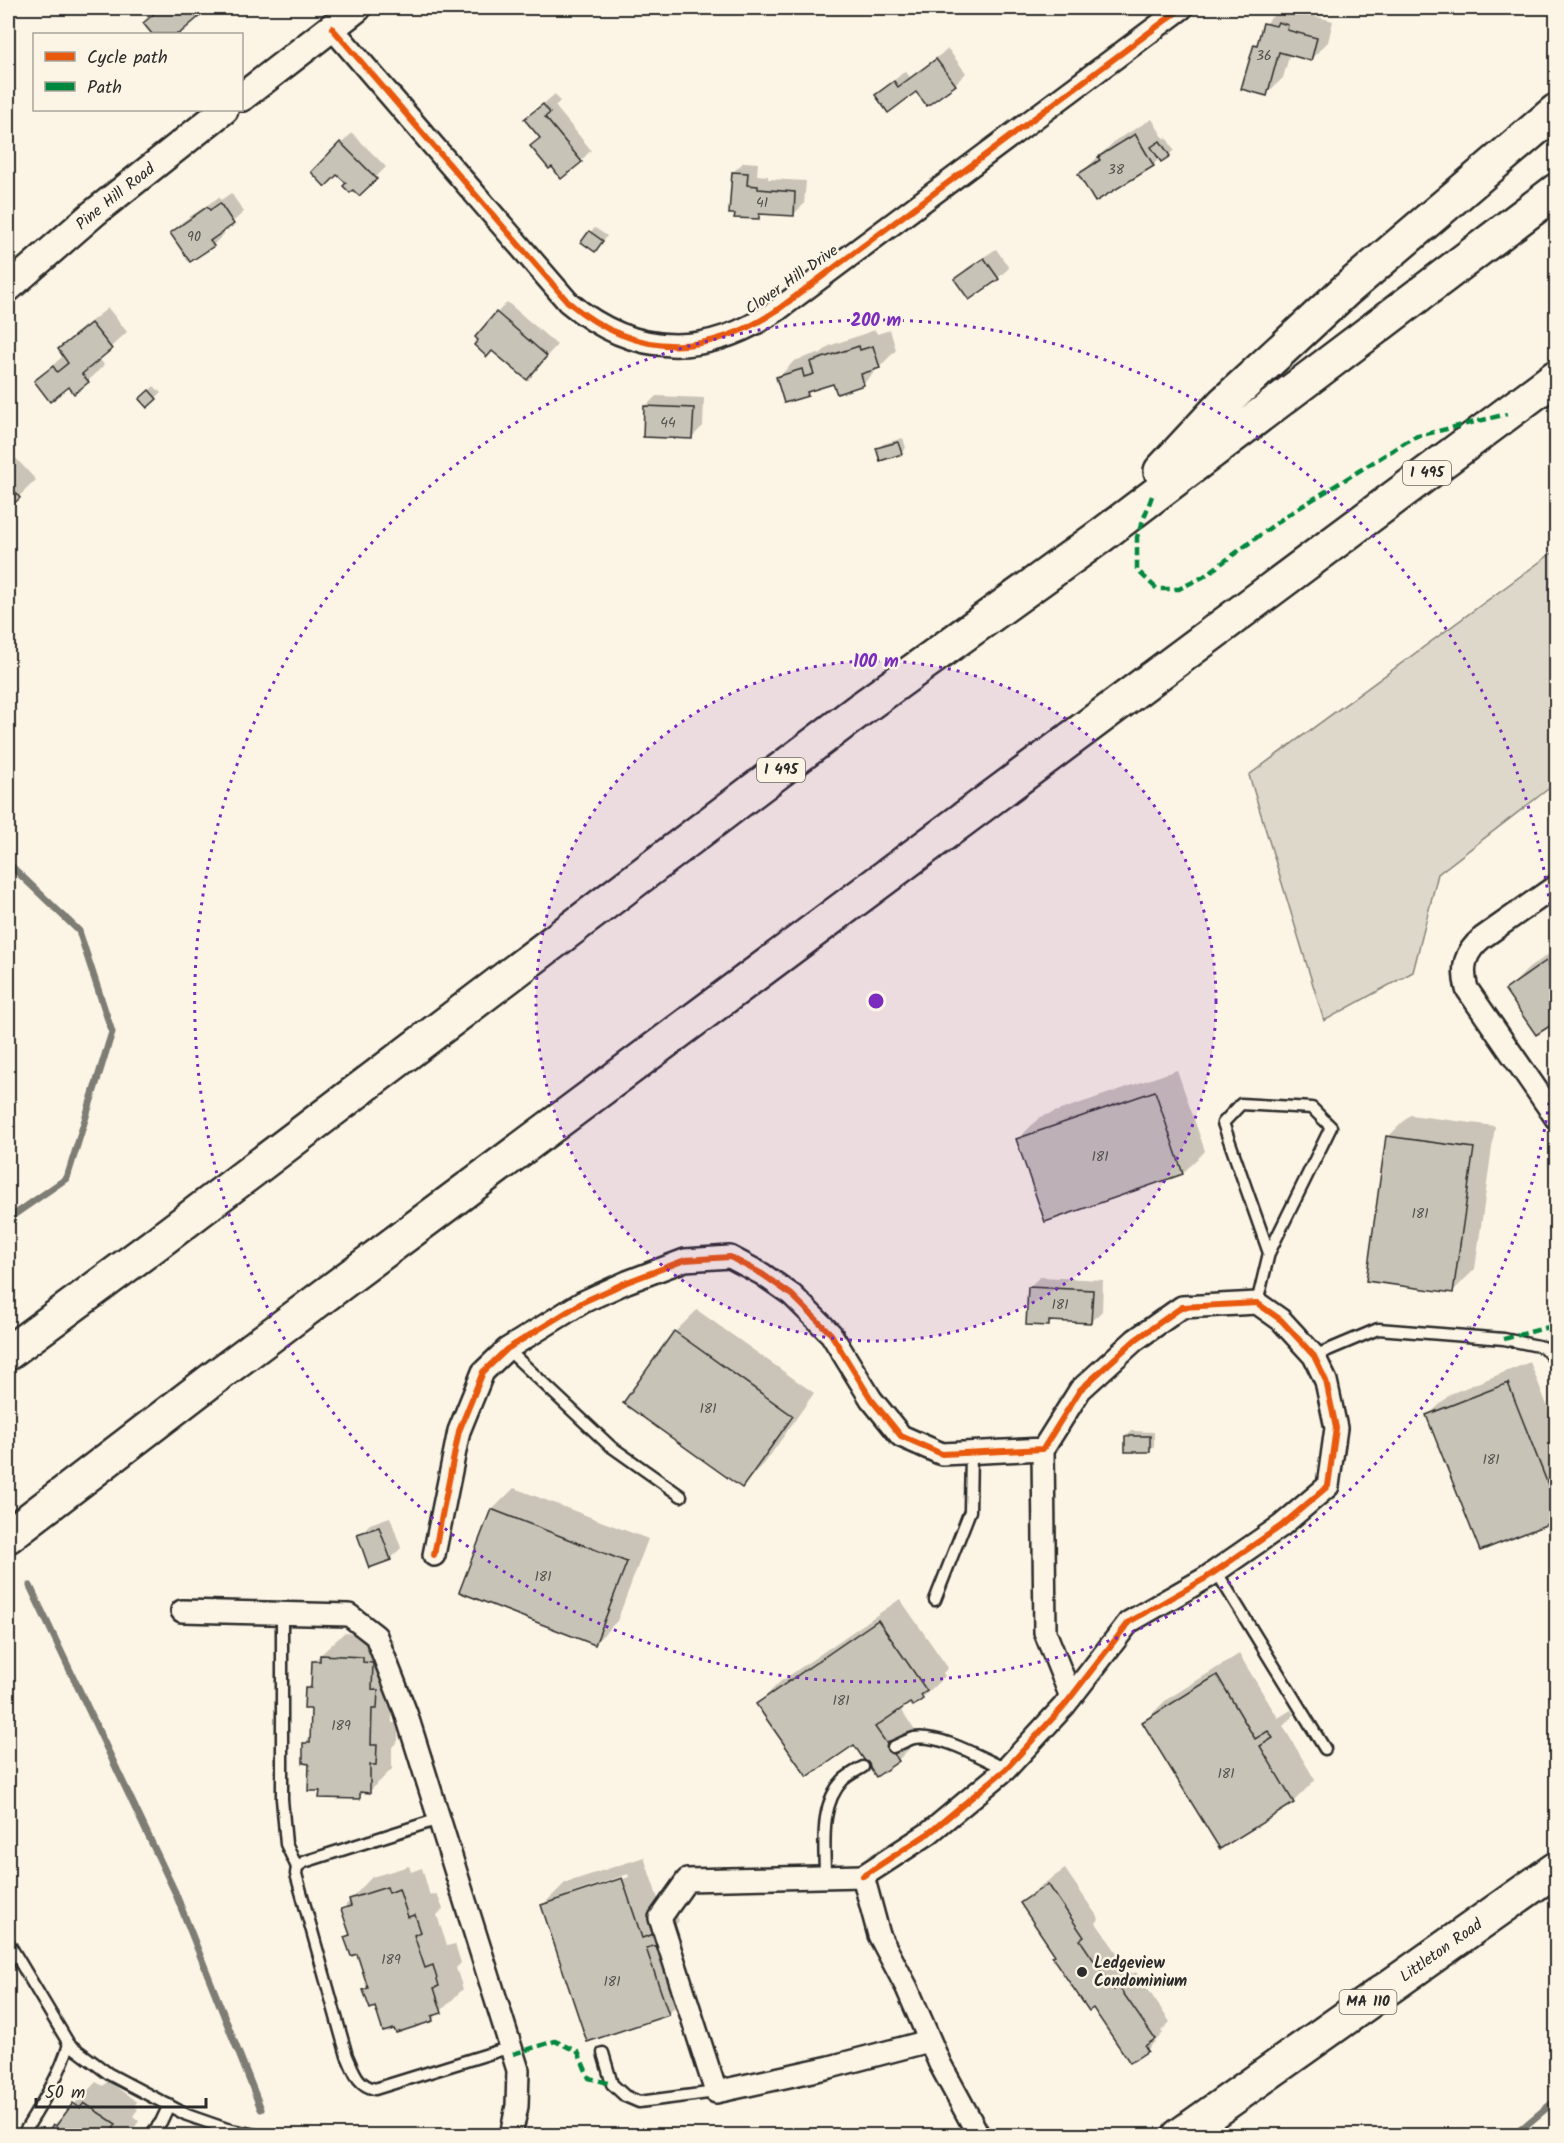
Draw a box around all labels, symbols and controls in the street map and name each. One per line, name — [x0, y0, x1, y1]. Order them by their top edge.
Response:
legend — [33, 33, 243, 111]
text: Cycle path — [87, 44, 168, 73]
house number: 36 — [1256, 45, 1272, 67]
text: Path — [87, 74, 122, 103]
street label: Pine Hill Road — [70, 156, 161, 236]
house number: 38 — [1108, 159, 1125, 181]
house number: 41 — [756, 192, 768, 214]
house number: 90 — [187, 226, 201, 248]
street label: Clover Hill Drive — [740, 239, 844, 321]
text: 200 m — [851, 307, 902, 336]
house number: 44 — [660, 412, 676, 434]
road number: I 495 — [1403, 461, 1451, 485]
text: 100 m — [853, 648, 899, 677]
road number: I 495 — [757, 758, 805, 782]
centre of rings — [866, 991, 886, 1011]
house number: 181 — [1091, 1146, 1109, 1168]
house number: 181 — [1411, 1203, 1429, 1225]
house number: 181 — [1051, 1294, 1069, 1316]
house number: 181 — [699, 1398, 717, 1420]
house number: 181 — [1482, 1449, 1500, 1471]
house number: 181 — [534, 1566, 552, 1588]
house number: 181 — [832, 1690, 850, 1712]
house number: 189 — [331, 1715, 351, 1737]
house number: 181 — [1217, 1763, 1235, 1785]
street label: Littleton Road — [1394, 1912, 1488, 1989]
house number: 189 — [381, 1949, 401, 1971]
place label: Ledgeview Condominium — [1094, 1951, 1187, 1994]
marker: Ledgeview Condominium — [1075, 1965, 1089, 1979]
house number: 181 — [603, 1971, 621, 1993]
road number: MA 110 — [1340, 1990, 1396, 2014]
scale bar — [36, 2071, 206, 2109]
text: 50 m — [45, 2079, 85, 2108]

